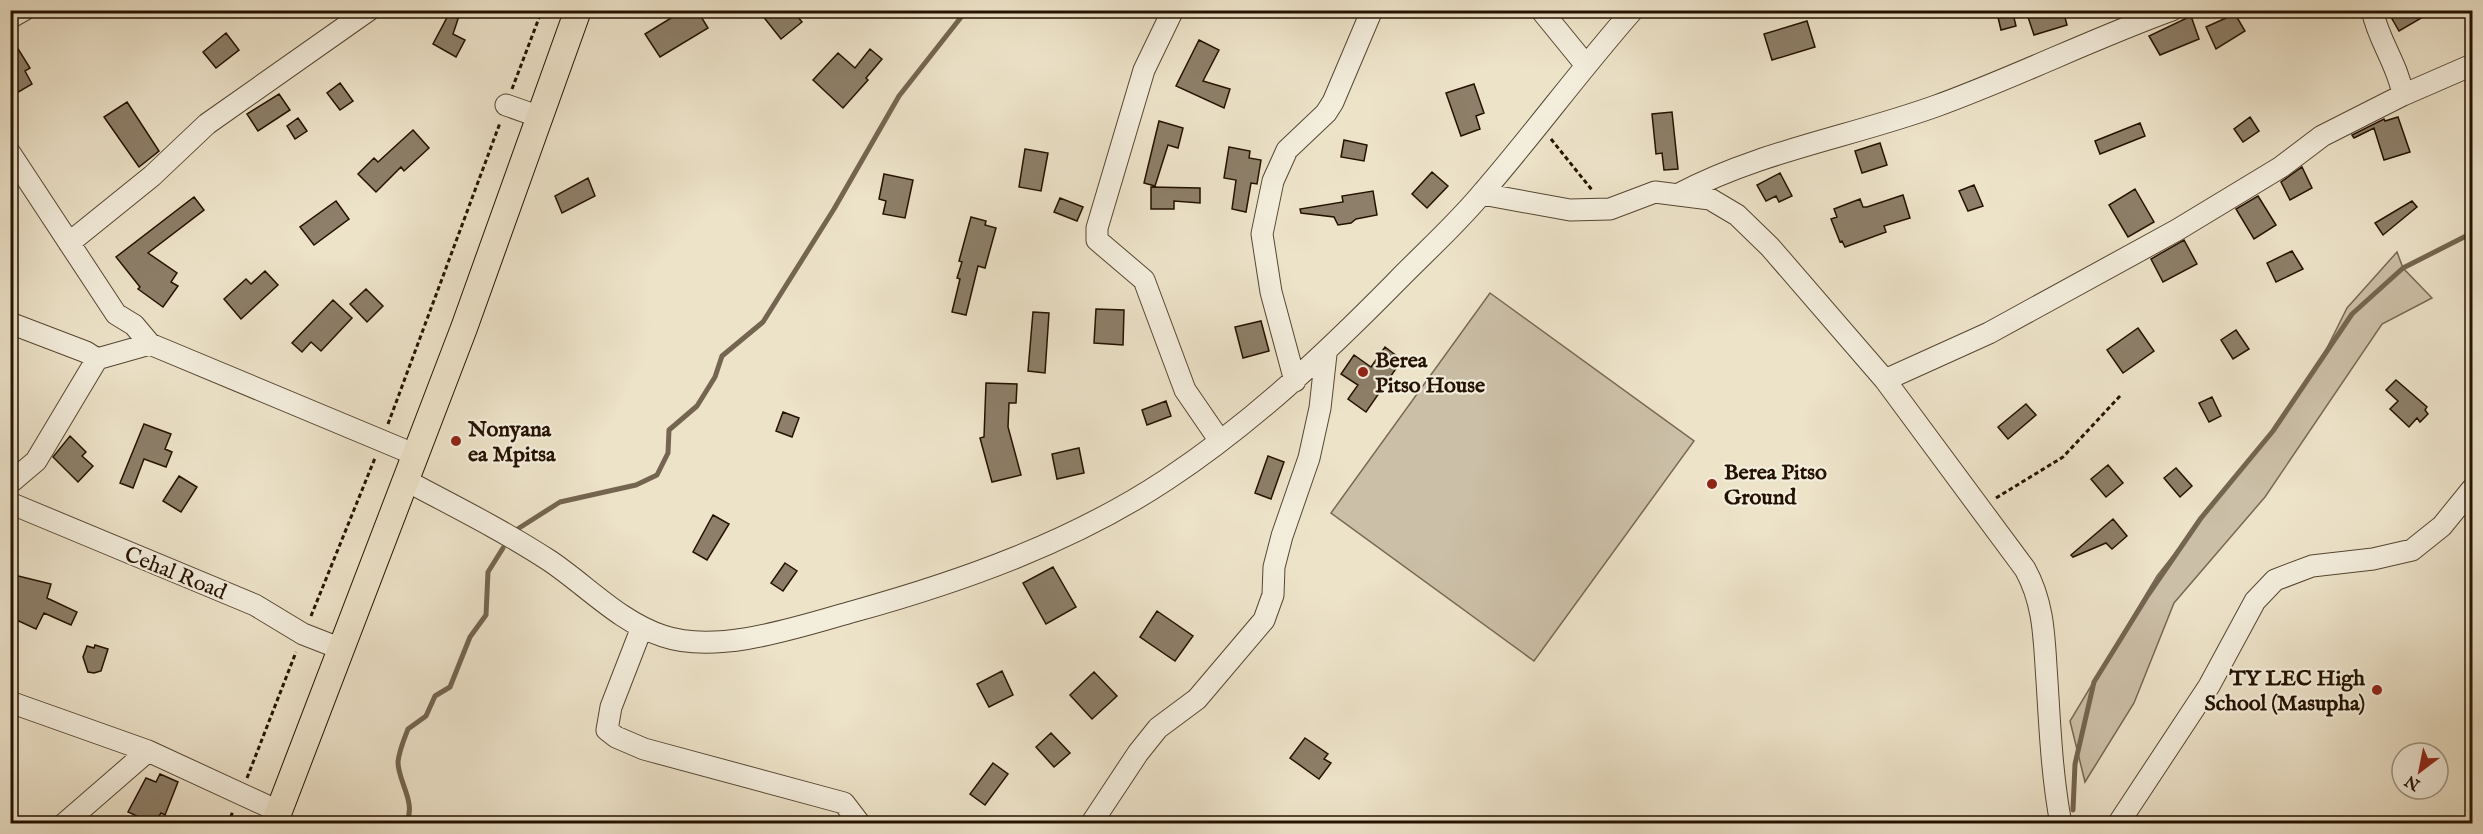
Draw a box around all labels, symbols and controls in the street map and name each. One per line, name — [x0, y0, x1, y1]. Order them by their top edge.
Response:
place label: Berea Pitso House — [1375, 347, 1485, 400]
marker: Berea Pitso House — [1356, 365, 1370, 379]
place label: Nonyana ea Mpitsa — [467, 416, 556, 469]
marker: Nonyana ea Mpitsa — [449, 434, 463, 448]
place label: Berea Pitso Ground — [1724, 459, 1827, 512]
marker: Berea Pitso Ground — [1705, 477, 1719, 491]
street label: Cehal Road — [120, 541, 231, 607]
place label: TY LEC High School (Masupha) — [2205, 665, 2365, 718]
marker: TY LEC High School (Masupha) — [2370, 683, 2384, 697]
north arrow — [2390, 741, 2450, 801]
text: N — [2402, 770, 2425, 795]

